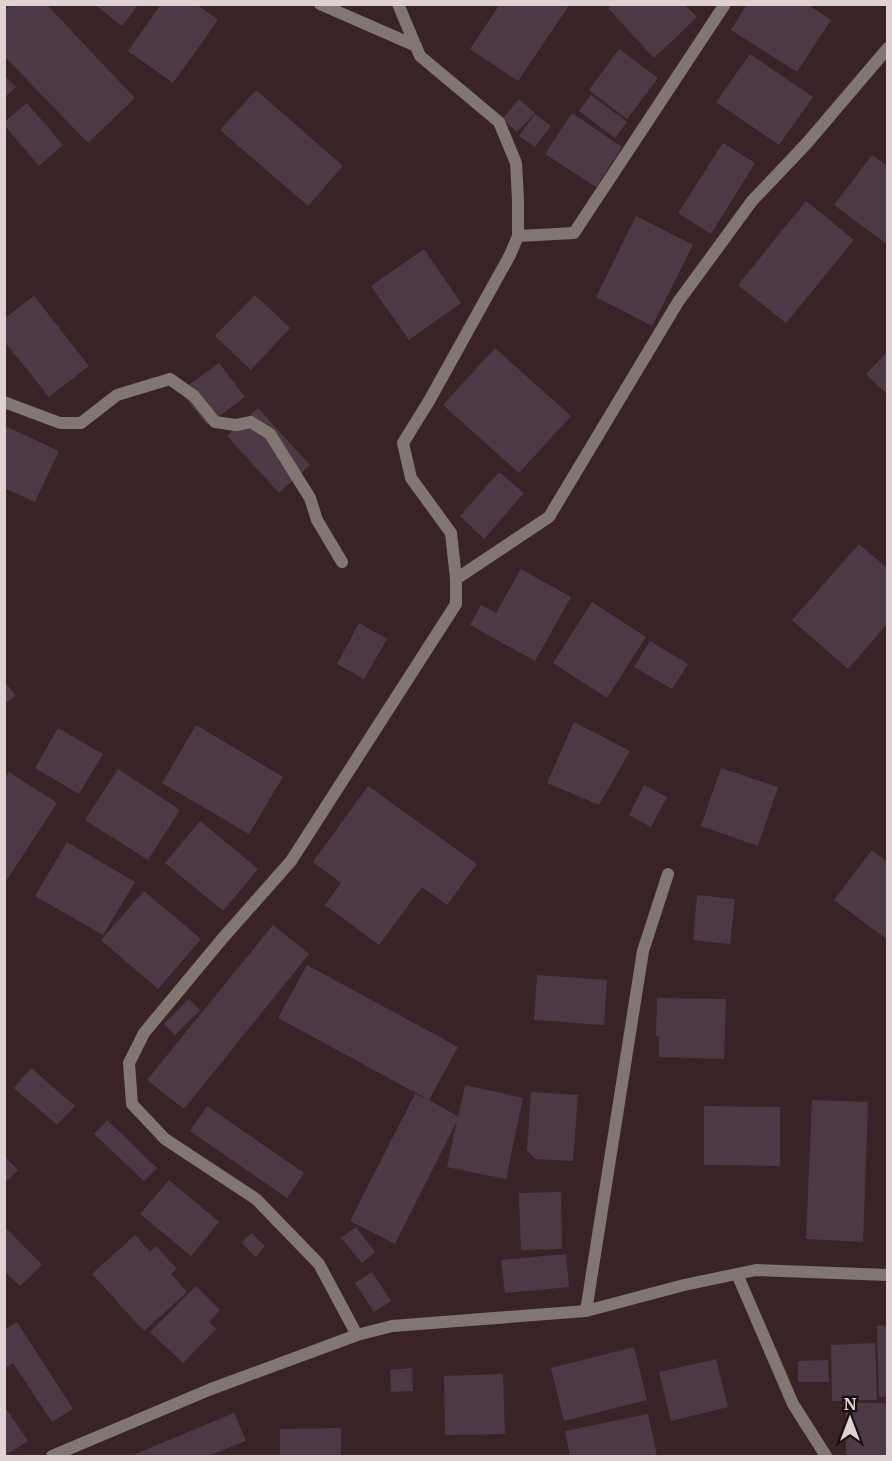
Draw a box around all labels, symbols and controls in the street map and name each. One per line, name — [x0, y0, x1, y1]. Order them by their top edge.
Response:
north arrow — [820, 1389, 880, 1449]
text: N — [844, 1394, 857, 1414]

